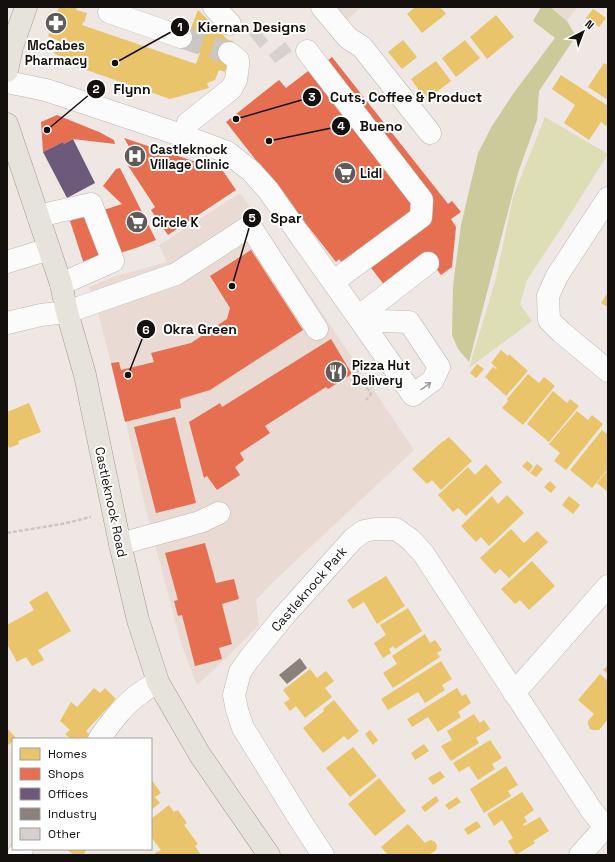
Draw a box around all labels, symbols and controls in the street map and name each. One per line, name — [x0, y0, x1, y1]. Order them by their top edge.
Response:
pharmacy icon: McCabes Pharmacy — [43, 10, 69, 36]
north arrow — [563, 12, 603, 52]
callout: Kiernan Designs — [170, 14, 314, 40]
text: N — [582, 17, 597, 32]
text: Kiernan Designs — [198, 18, 306, 36]
text: 1 — [177, 19, 183, 35]
place label: McCabes Pharmacy — [25, 37, 87, 69]
callout: Flynn — [86, 76, 159, 102]
text: Flynn — [113, 80, 151, 98]
text: 2 — [92, 81, 100, 97]
callout: Cuts, Coffee & Product — [302, 84, 491, 110]
text: Cuts, Coffee & Product — [330, 88, 482, 106]
text: 3 — [308, 89, 316, 105]
callout: Bueno — [331, 113, 410, 139]
text: Bueno — [359, 117, 403, 135]
text: 4 — [337, 118, 345, 134]
place label: Castleknock Village Clinic — [150, 141, 230, 173]
hospital icon: Castleknock Village Clinic — [122, 143, 148, 169]
supermarket icon: Lidl — [332, 160, 358, 186]
place label: Lidl — [360, 165, 382, 182]
callout: Spar — [242, 205, 309, 231]
supermarket icon: Circle K — [124, 209, 150, 235]
text: Spar — [270, 209, 302, 227]
text: 5 — [248, 210, 256, 226]
place label: Circle K — [152, 214, 200, 231]
callout: Okra Green — [136, 316, 245, 342]
text: Okra Green — [163, 320, 237, 338]
text: 6 — [142, 322, 150, 338]
place label: Pizza Hut Delivery — [352, 357, 410, 389]
restaurant icon: Pizza Hut Delivery — [323, 359, 349, 385]
one-way arrow — [420, 382, 431, 390]
street label: Castleknock Road — [91, 445, 131, 559]
street label: Castleknock Park — [267, 543, 351, 635]
legend — [12, 738, 152, 850]
text: Homes — [48, 746, 87, 762]
text: Shops — [48, 766, 84, 782]
text: Offices — [48, 786, 88, 802]
text: Industry — [48, 806, 97, 822]
text: Other — [48, 826, 81, 842]

